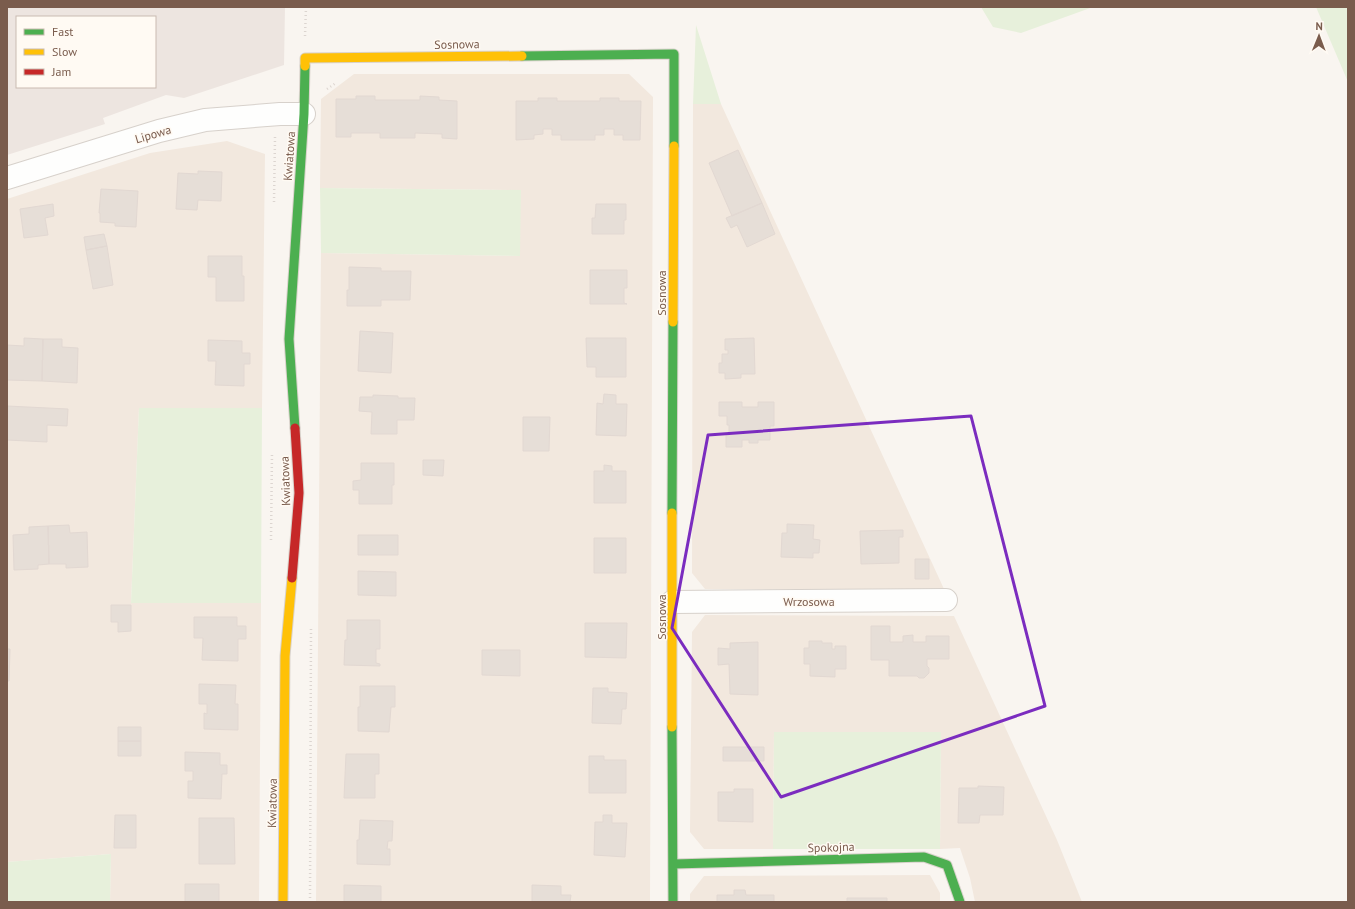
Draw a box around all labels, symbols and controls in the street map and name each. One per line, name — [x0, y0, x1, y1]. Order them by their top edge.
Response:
legend — [16, 16, 156, 88]
north arrow — [1299, 16, 1339, 56]
text: N — [1315, 19, 1323, 33]
text: Fast — [52, 24, 73, 39]
street label: Sosnowa — [434, 36, 480, 52]
text: Slow — [52, 44, 77, 59]
text: Jam — [51, 64, 71, 79]
street label: Lipowa — [133, 122, 173, 146]
street label: Kwiatowa — [280, 131, 298, 181]
street label: Sosnowa — [654, 270, 669, 316]
street label: Kwiatowa — [277, 456, 293, 506]
street label: Sosnowa — [654, 594, 669, 640]
street label: Wrzosowa — [783, 594, 835, 609]
street label: Kwiatowa — [264, 778, 280, 828]
street label: Spokojna — [807, 839, 855, 855]

